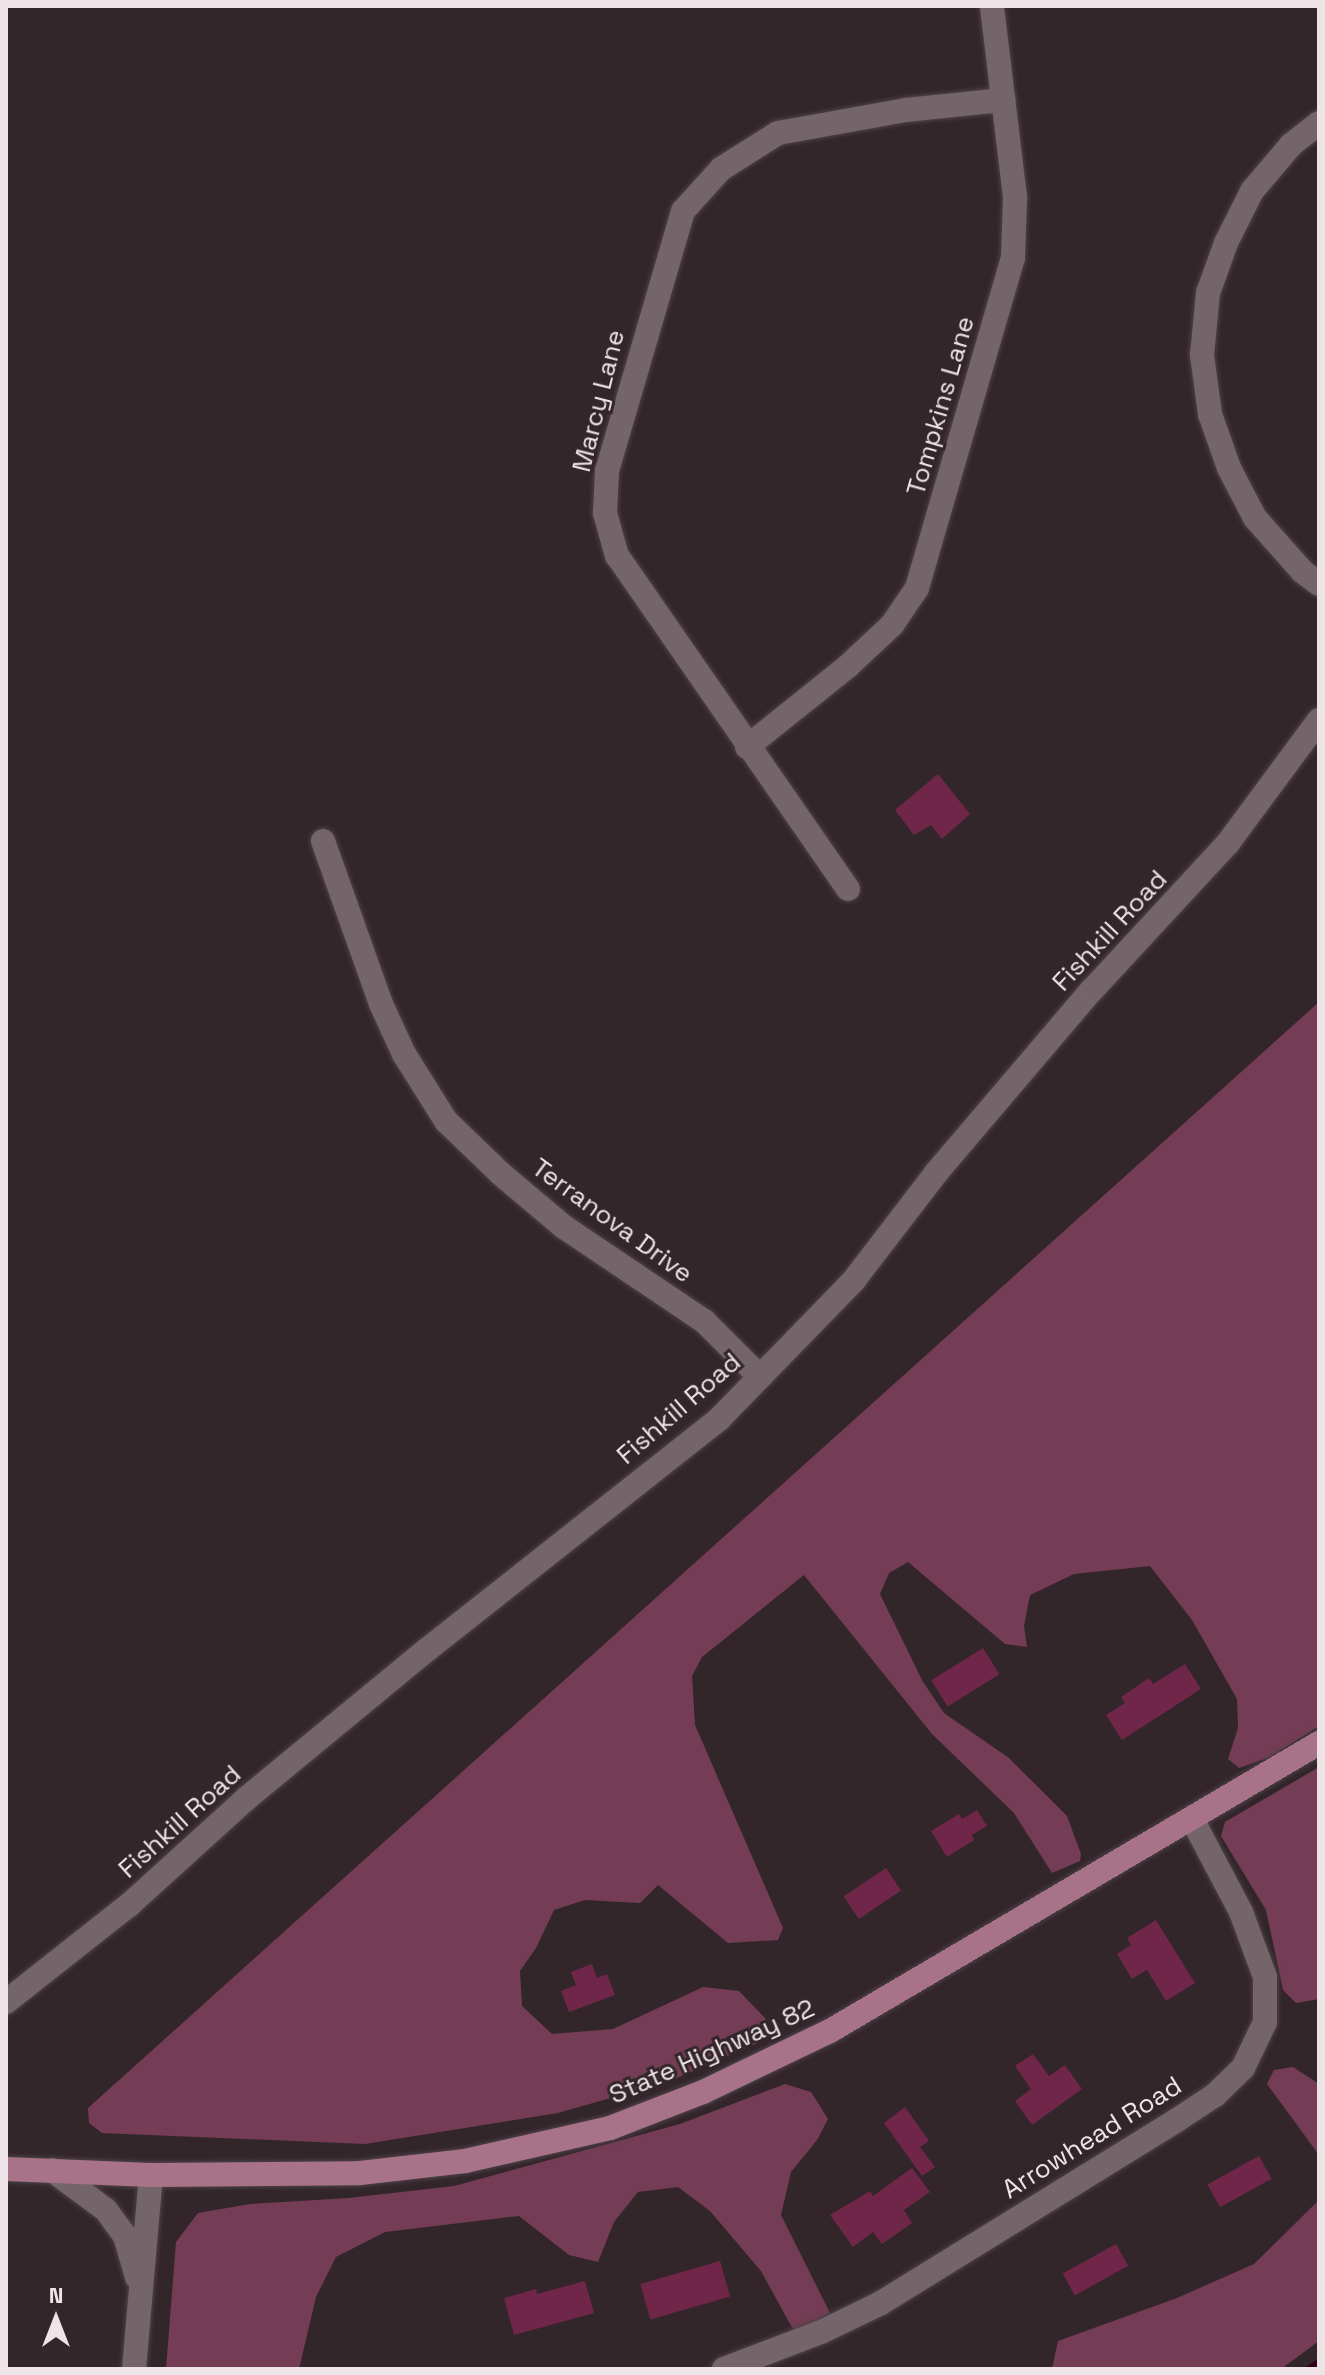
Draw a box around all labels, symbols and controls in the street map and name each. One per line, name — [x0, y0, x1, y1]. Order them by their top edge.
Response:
street label: Tompkins Lane — [901, 313, 981, 499]
street label: Marcy Lane — [566, 327, 632, 475]
street label: Fishkill Road — [1046, 864, 1174, 998]
street label: Terranova Drive — [525, 1152, 699, 1290]
street label: Fishkill Road — [611, 1347, 747, 1471]
street label: Fishkill Road — [112, 1759, 248, 1885]
street label: State Highway 82 — [605, 1993, 819, 2111]
street label: Arrowhead Road — [997, 2070, 1187, 2206]
north arrow — [16, 2279, 96, 2359]
text: N — [49, 2281, 63, 2309]

